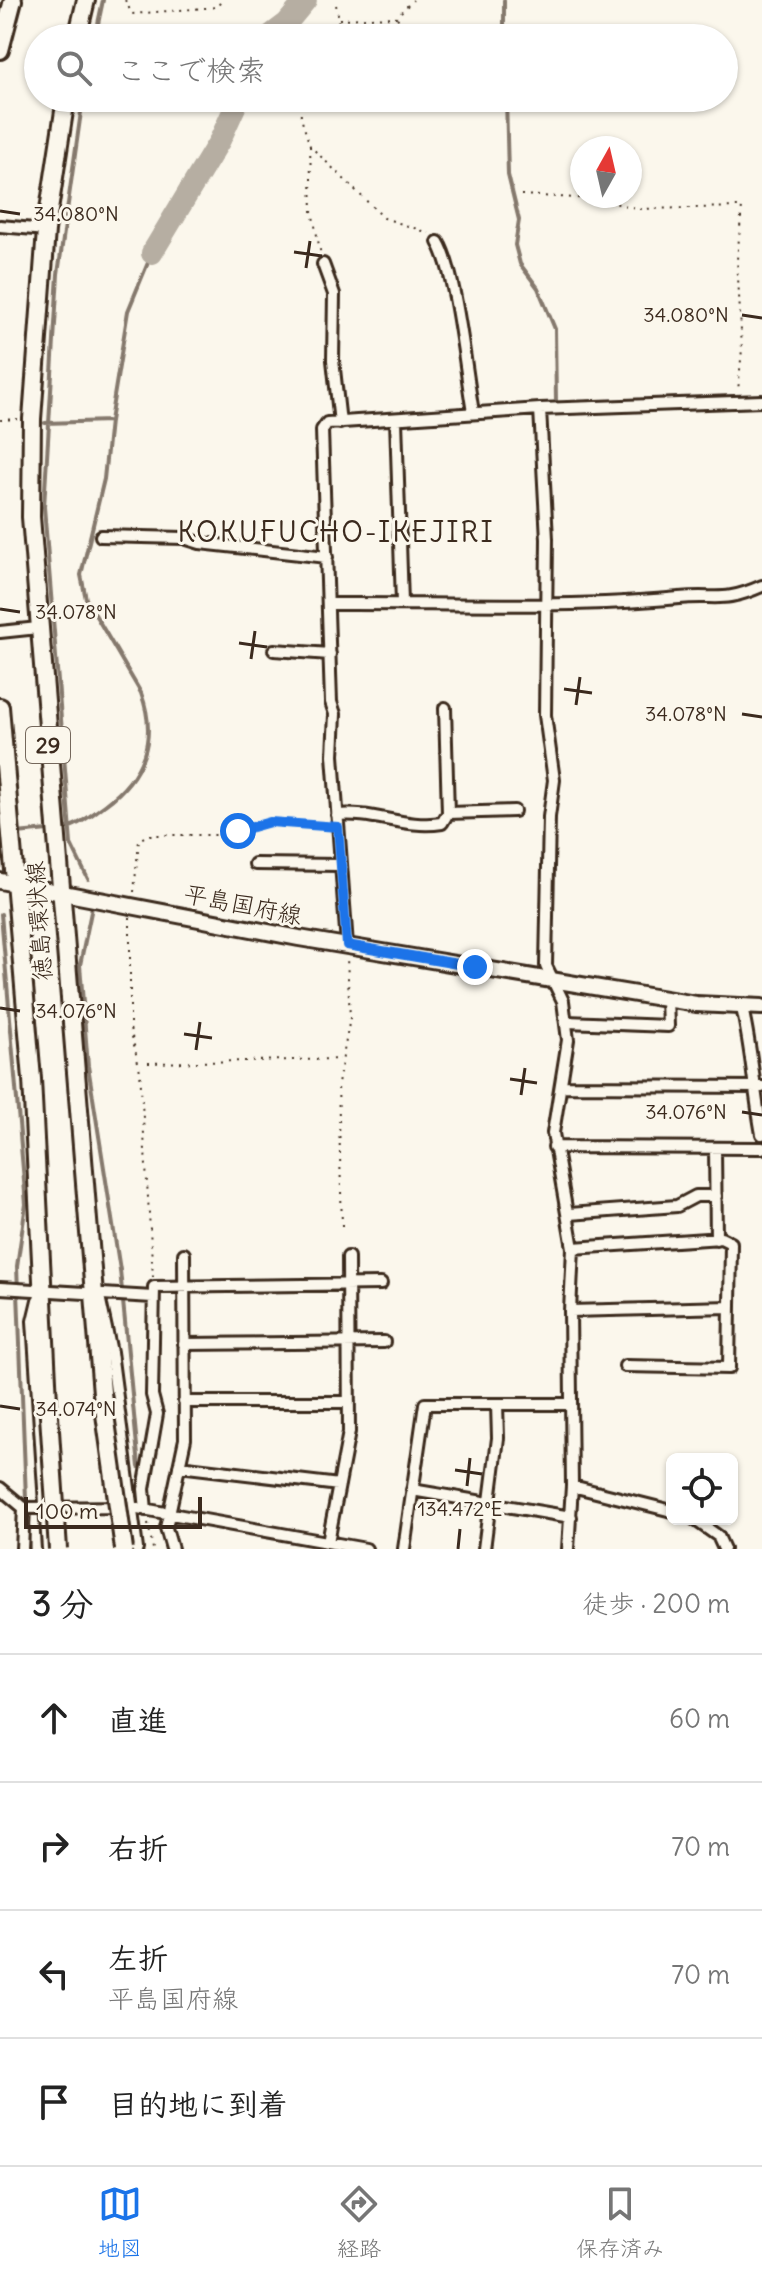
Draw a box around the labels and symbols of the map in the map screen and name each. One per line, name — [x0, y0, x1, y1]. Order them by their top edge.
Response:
north arrow — [570, 136, 642, 208]
text: 34.080°N — [33, 201, 119, 226]
text: 34.080°N — [643, 302, 729, 327]
district label: KOKUFUCHO-IKEJIRI — [177, 514, 495, 550]
text: 34.078°N — [35, 599, 117, 624]
text: 34.078°N — [645, 701, 727, 726]
road number: 29 — [26, 727, 70, 763]
route start — [220, 813, 256, 849]
street label: 徳島環状線 — [19, 860, 57, 982]
street label: 平島国府線 — [181, 878, 305, 930]
route end — [457, 949, 493, 985]
text: 34.076°N — [35, 998, 117, 1023]
text: 34.076°N — [645, 1099, 727, 1124]
text: 34.074°N — [35, 1396, 117, 1421]
scale bar — [24, 1493, 202, 1529]
text: 134.472°E — [417, 1496, 503, 1521]

